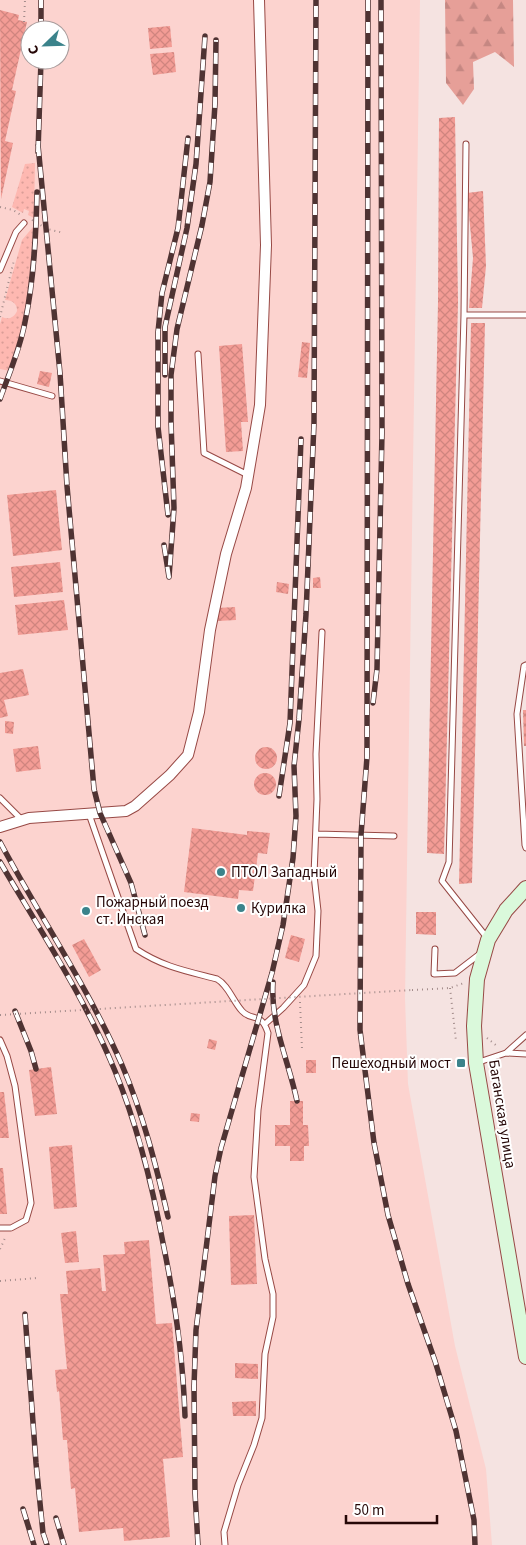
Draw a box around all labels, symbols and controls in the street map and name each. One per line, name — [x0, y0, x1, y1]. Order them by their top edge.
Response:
north arrow — [20, 20, 70, 70]
text: С — [23, 42, 45, 57]
place label: ПТОЛ Западный — [231, 862, 337, 883]
marker: ПТОЛ Западный — [215, 866, 227, 878]
place label: Пожарный поезд ст. Инская — [96, 892, 209, 930]
place label: Курилка — [251, 898, 306, 919]
marker: Курилка — [235, 902, 247, 914]
marker: Пожарный поезд ст. Инская — [80, 905, 92, 917]
place label: Пешеходный мост — [332, 1053, 451, 1074]
marker: Пешеходный мост — [455, 1057, 467, 1069]
street label: Баганская улица — [483, 1058, 521, 1170]
scale bar — [346, 1492, 437, 1524]
text: 50 m — [354, 1500, 384, 1521]

